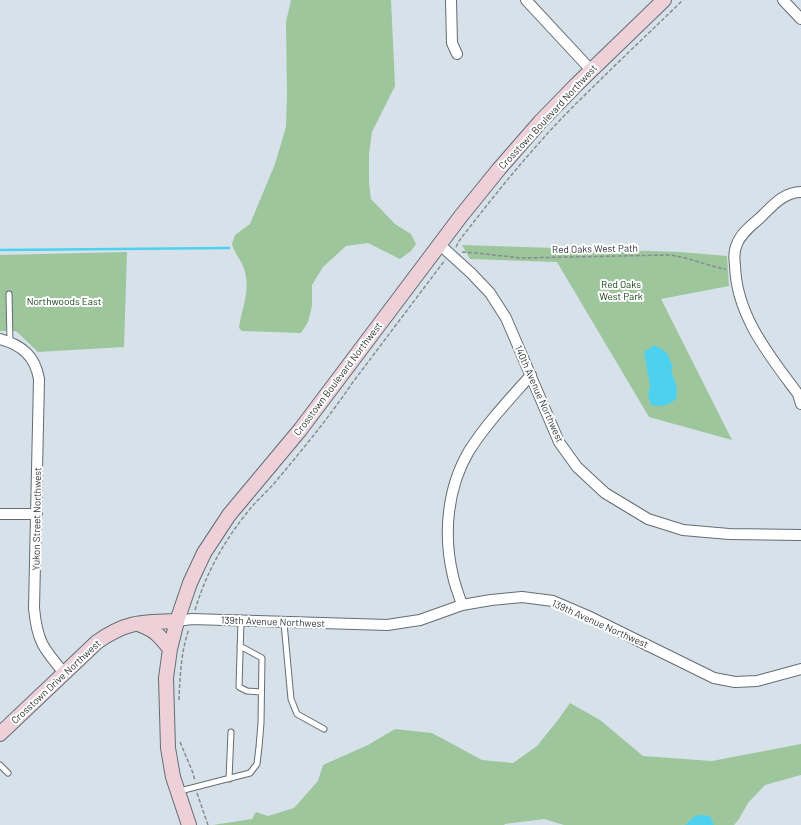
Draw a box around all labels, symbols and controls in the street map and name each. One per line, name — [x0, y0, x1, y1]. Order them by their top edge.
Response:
street label: Crosstown Boulevard Northwest — [496, 62, 600, 172]
street label: Red Oaks West Path — [552, 242, 638, 256]
park label: Red Oaks West Park — [599, 279, 643, 302]
park label: Northwoods East — [27, 296, 101, 308]
street label: Crosstown Boulevard Northwest — [291, 320, 385, 438]
street label: 140th Avenue Northwest — [512, 344, 566, 444]
street label: Yukon Street Northwest — [30, 467, 44, 571]
street label: 139th Avenue Northwest — [550, 597, 650, 651]
street label: 139th Avenue Northwest — [221, 614, 325, 630]
street label: Crosstown Drive Northwest — [9, 637, 103, 727]

